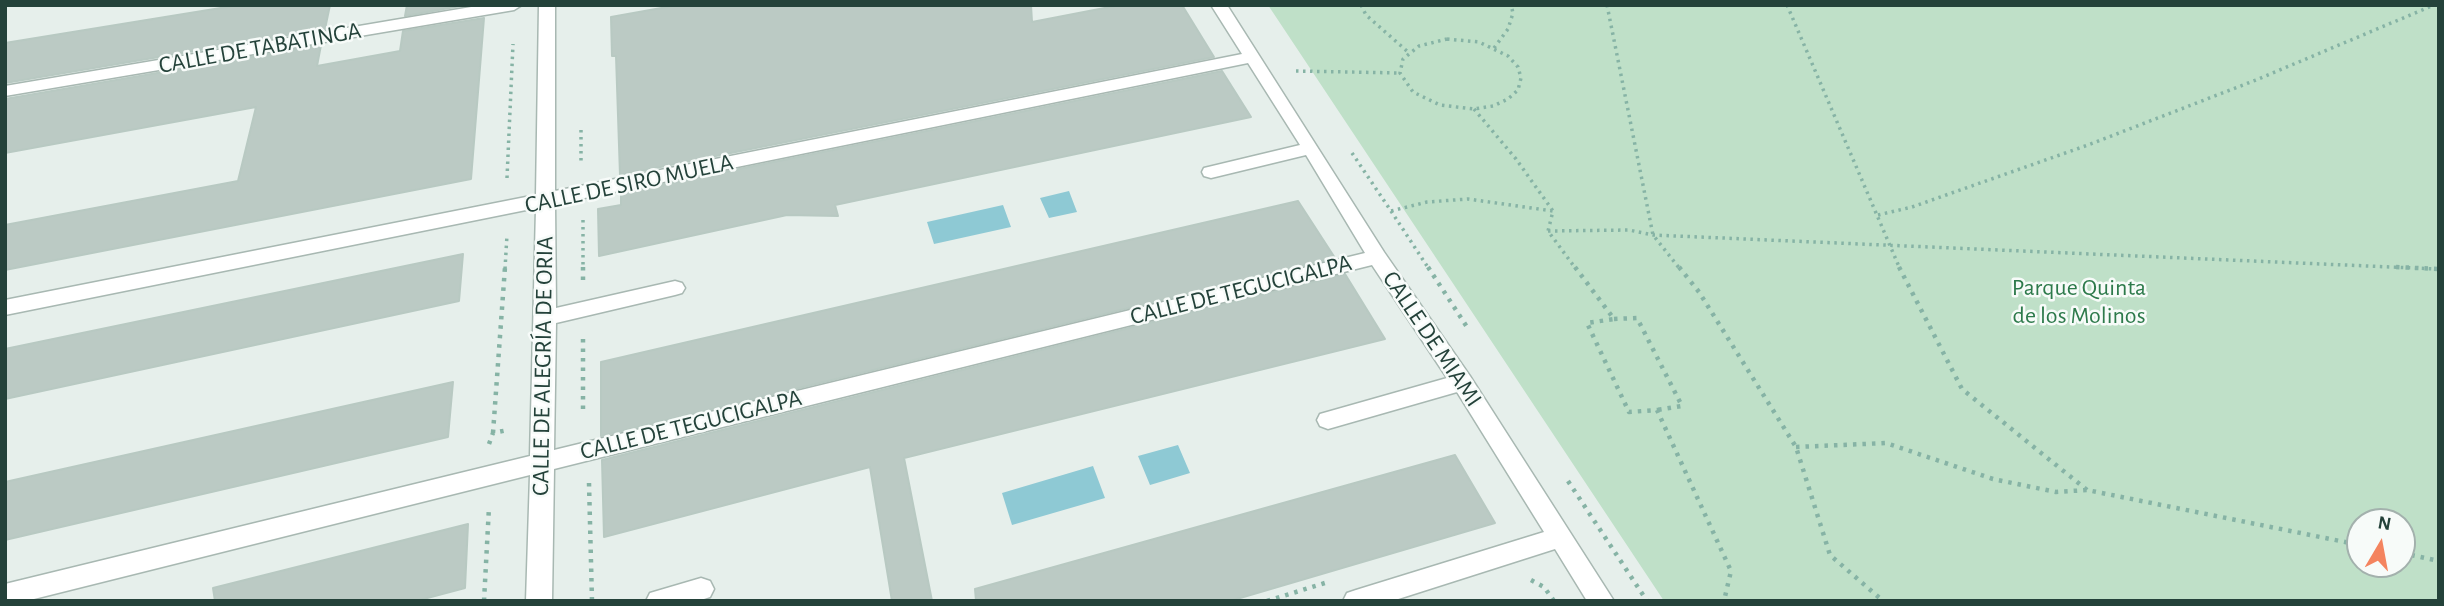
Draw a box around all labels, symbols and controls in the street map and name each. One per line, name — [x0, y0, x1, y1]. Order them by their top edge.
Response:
street label: CALLE DE TABATINGA — [157, 16, 363, 80]
street label: CALLE DE SIRO MUELA — [522, 148, 736, 220]
street label: CALLE DE ALEGRÍA DE ORIA — [526, 236, 560, 496]
street label: CALLE DE TEGUCIGALPA — [1127, 249, 1355, 331]
street label: CALLE DE MIAMI — [1376, 266, 1488, 412]
park label: Parque Quinta de los Molinos — [2012, 274, 2146, 330]
street label: CALLE DE TEGUCIGALPA — [577, 384, 805, 466]
north arrow — [2346, 508, 2416, 578]
text: N — [2376, 513, 2393, 534]

